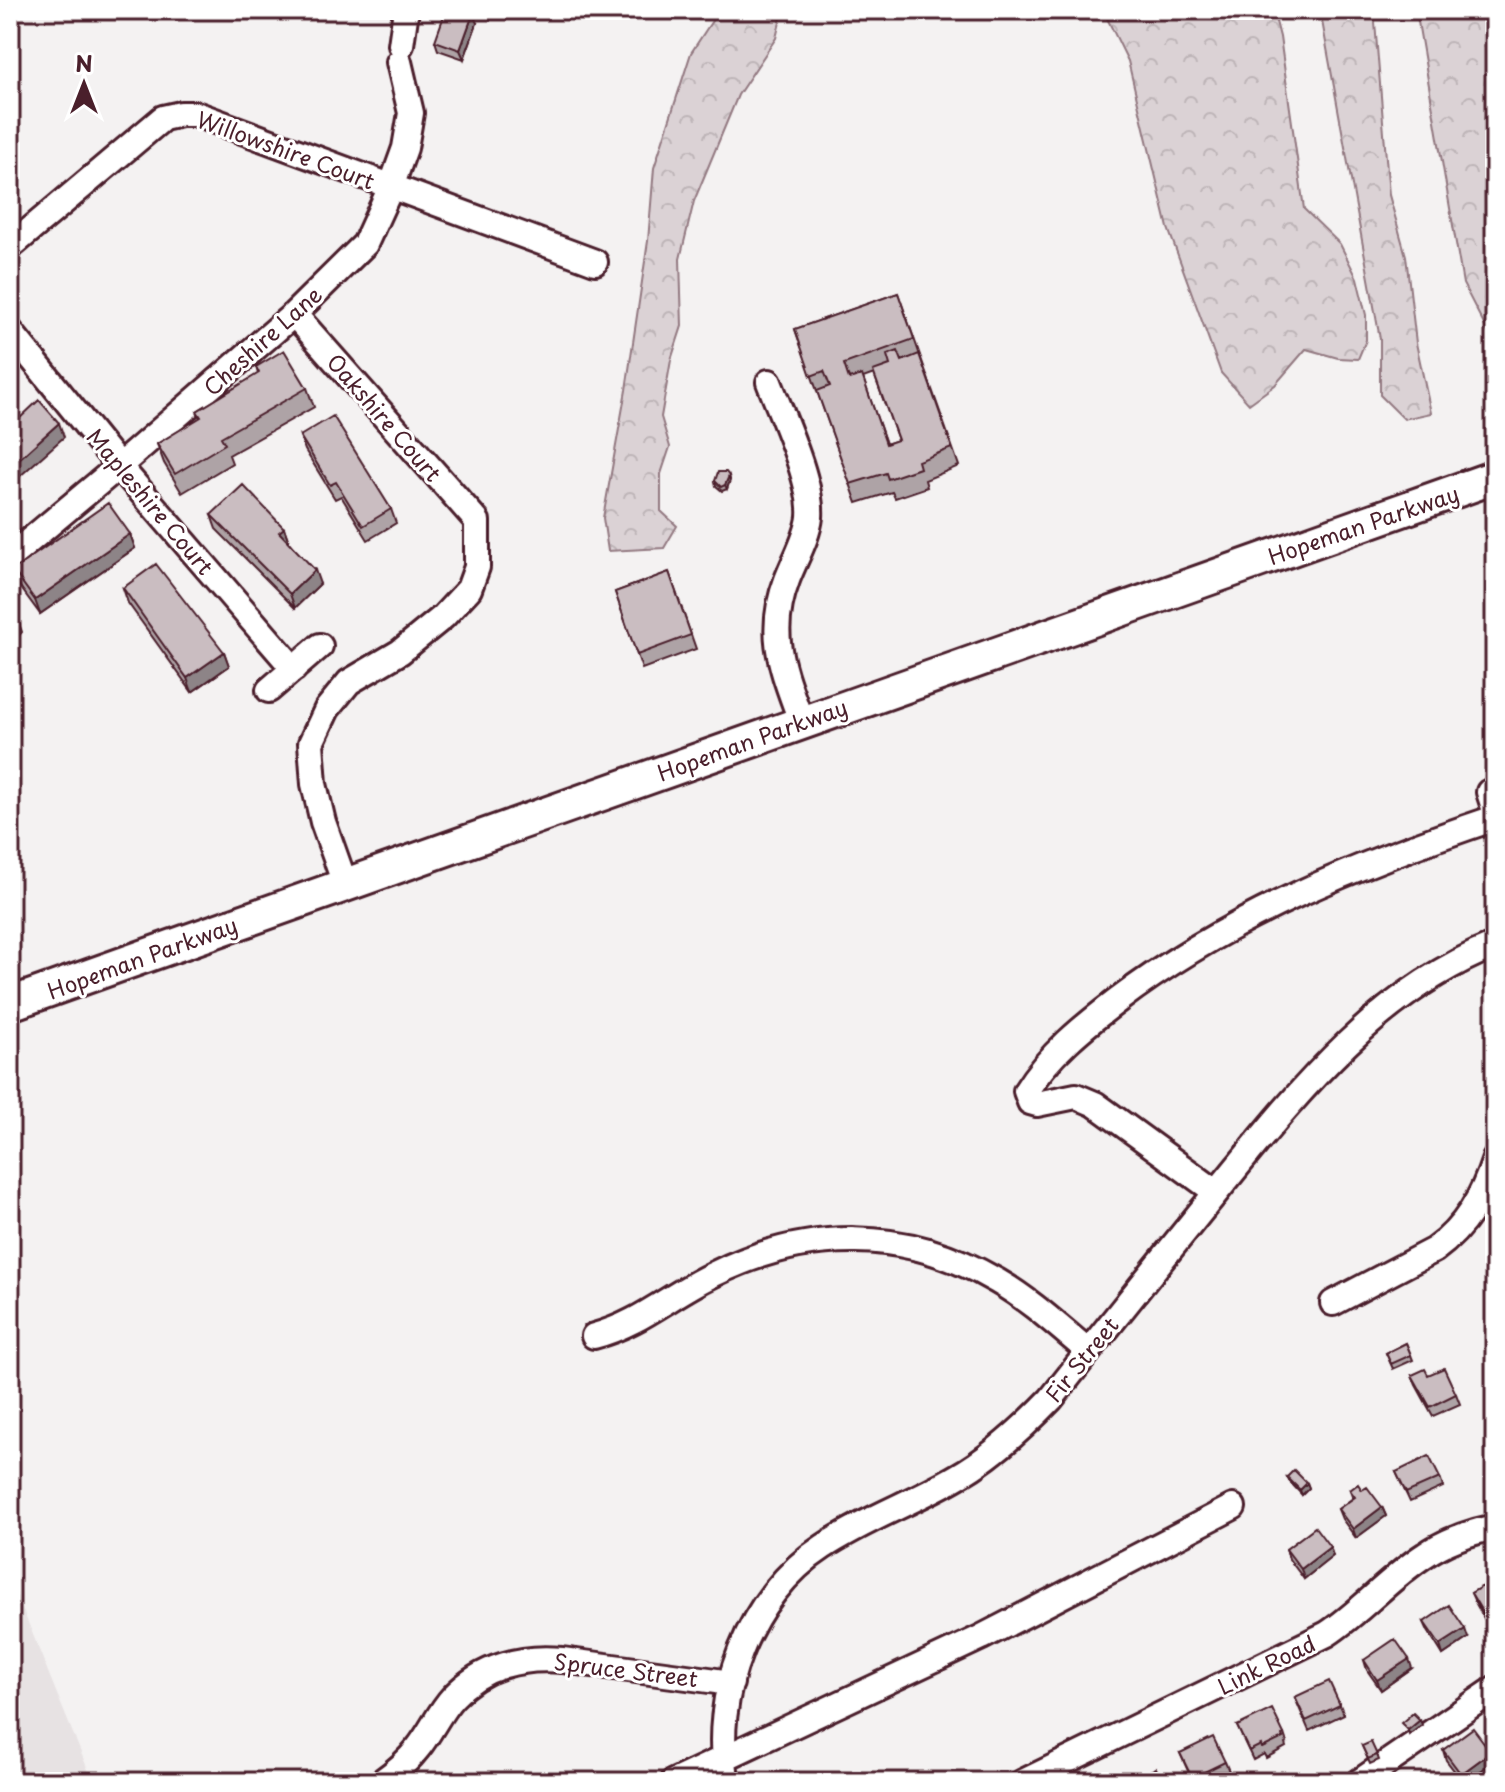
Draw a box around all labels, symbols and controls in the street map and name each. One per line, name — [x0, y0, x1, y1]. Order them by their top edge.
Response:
north arrow — [44, 44, 124, 124]
text: N — [75, 46, 93, 79]
street label: Willowshire Court — [192, 101, 380, 197]
street label: Cheshire Lane — [195, 278, 329, 402]
street label: Oakshire Court — [320, 346, 450, 488]
street label: Mapleshire Court — [80, 421, 222, 581]
street label: Hopeman Parkway — [1263, 476, 1463, 572]
street label: Hopeman Parkway — [652, 689, 852, 789]
street label: Hopeman Parkway — [42, 907, 242, 1007]
street label: Fir Street — [1036, 1309, 1126, 1409]
street label: Link Road — [1211, 1626, 1321, 1702]
street label: Spruce Street — [552, 1644, 700, 1694]

